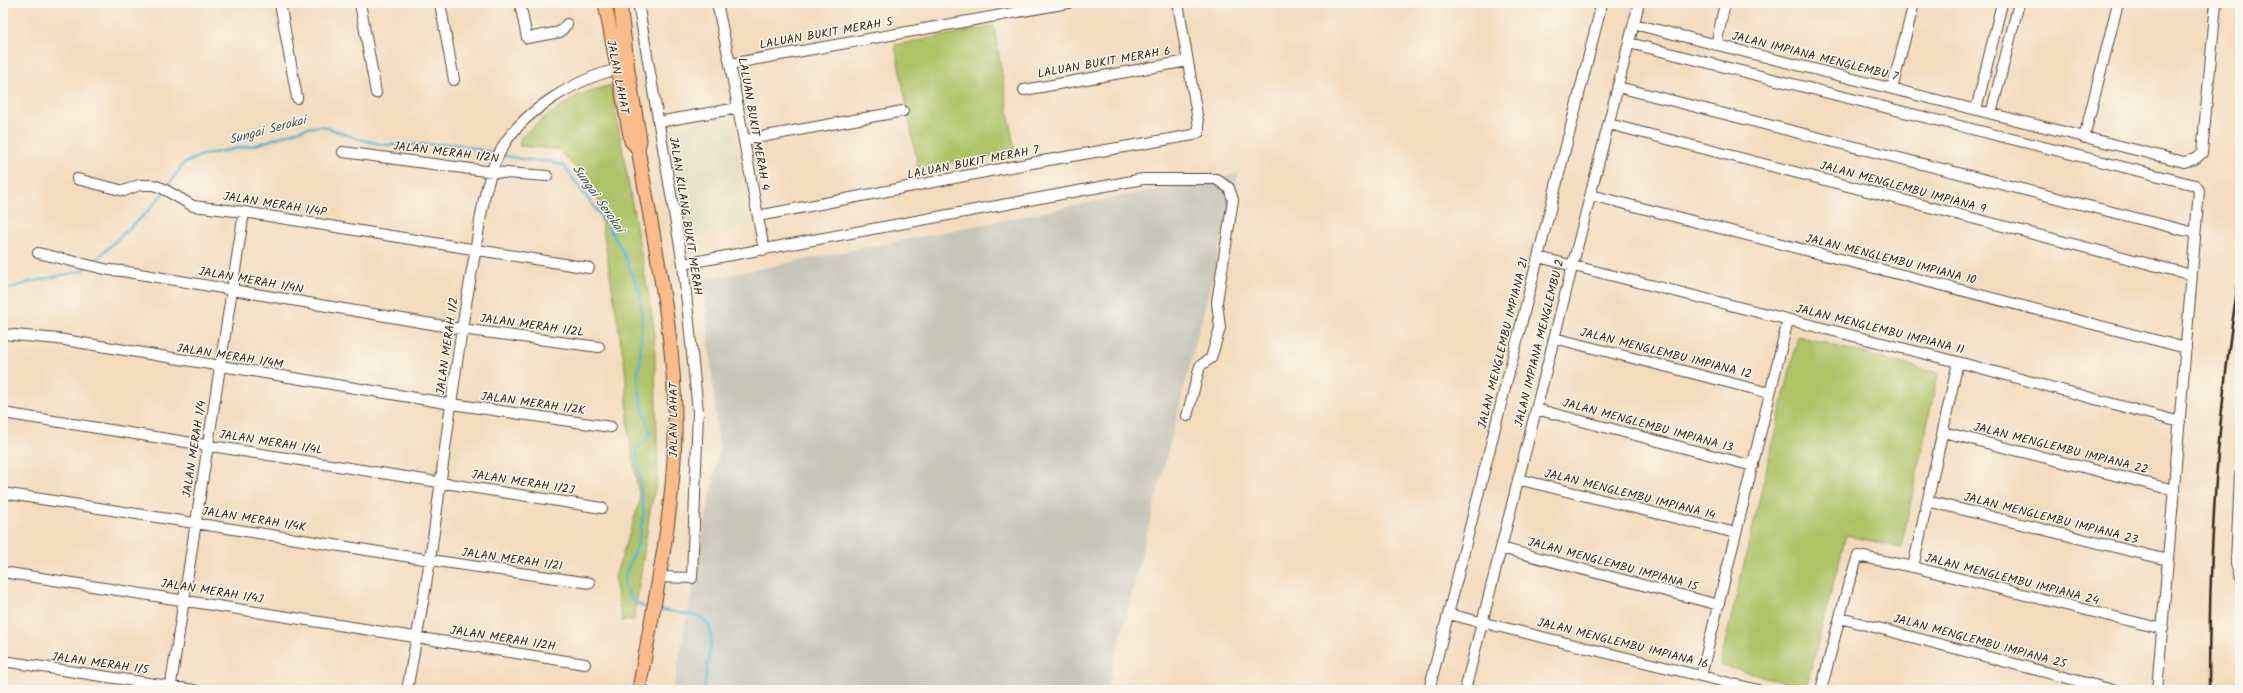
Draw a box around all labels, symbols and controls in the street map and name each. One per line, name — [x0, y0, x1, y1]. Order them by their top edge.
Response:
street label: LALUAN BUKIT MERAH 5 — [758, 12, 896, 55]
street label: JALAN IMPIANA MENGLEMBU 7 — [1730, 27, 1900, 86]
street label: JALAN LAHAT — [601, 38, 634, 117]
street label: LALUAN BUKIT MERAH 6 — [1036, 41, 1172, 84]
street label: LALUAN BUKIT MERAH 4 — [732, 56, 775, 193]
water label: Sungai Serokai — [227, 109, 311, 151]
street label: JALAN KILANG BUKIT MERAH — [664, 135, 707, 297]
street label: JALAN MERAH 1/2N — [392, 137, 500, 168]
street label: LALUAN BUKIT MERAH 7 — [906, 140, 1041, 185]
street label: JALAN MENGLEMBU IMPIANA 9 — [1818, 156, 1988, 219]
water label: Sungai Serokai — [567, 161, 631, 240]
street label: JALAN MERAH 1/4P — [222, 187, 328, 222]
street label: JALAN MENGLEMBU IMPIANA 10 — [1804, 229, 1978, 290]
street label: JALAN MENGLEMBU IMPIANA 21 — [1473, 255, 1534, 431]
street label: JALAN IMPIANA MENGLEMBU 2 — [1509, 257, 1570, 429]
street label: JALAN MERAH 1/4N — [197, 262, 305, 299]
street label: JALAN MERAH 1/2 — [431, 296, 464, 396]
street label: JALAN MENGLEMBU IMPIANA 11 — [1794, 299, 1966, 360]
street label: JALAN MERAH 1/2L — [479, 309, 585, 342]
street label: JALAN MENGLEMBU IMPIANA 12 — [1578, 323, 1754, 384]
street label: JALAN MERAH 1/4M — [175, 339, 285, 374]
street label: JALAN LAHAT — [664, 381, 683, 458]
street label: JALAN MERAH 1/2K — [479, 387, 587, 420]
street label: JALAN MENGLEMBU IMPIANA 13 — [1560, 394, 1735, 457]
street label: JALAN MERAH 1/4 — [177, 399, 212, 499]
street label: JALAN MENGLEMBU IMPIANA 22 — [1972, 418, 2150, 479]
street label: JALAN MERAH 1/4L — [218, 425, 324, 460]
street label: JALAN MENGLEMBU IMPIANA 14 — [1542, 464, 1718, 525]
street label: JALAN MERAH 1/2J — [470, 465, 576, 500]
street label: JALAN MENGLEMBU IMPIANA 23 — [1962, 488, 2140, 549]
street label: JALAN MERAH 1/4K — [201, 502, 308, 537]
street label: JALAN MENGLEMBU IMPIANA 15 — [1526, 533, 1702, 597]
street label: JALAN MERAH 1/2I — [460, 543, 564, 576]
street label: JALAN MENGLEMBU IMPIANA 24 — [1923, 549, 2101, 610]
street label: JALAN MERAH 1/4J — [159, 574, 265, 609]
street label: JALAN MENGLEMBU IMPIANA 25 — [1891, 609, 2070, 674]
street label: JALAN MENGLEMBU IMPIANA 16 — [1535, 613, 1710, 674]
street label: JALAN MERAH 1/2H — [449, 621, 557, 656]
street label: JALAN MERAH 1/5 — [50, 647, 151, 680]

